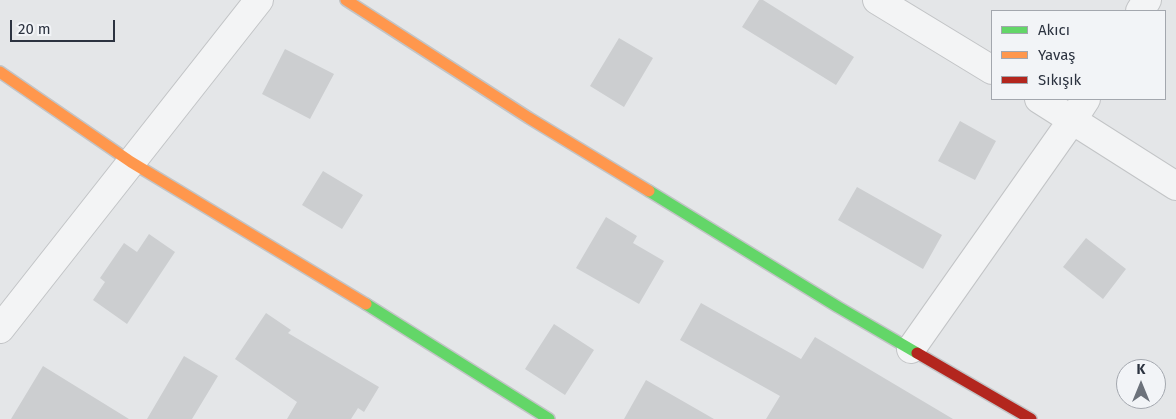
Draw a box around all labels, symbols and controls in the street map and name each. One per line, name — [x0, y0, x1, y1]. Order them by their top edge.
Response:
scale bar — [12, 10, 118, 42]
legend — [991, 10, 1166, 100]
text: 20 m — [18, 20, 51, 38]
text: Akıcı — [1038, 21, 1070, 39]
text: Yavaş — [1038, 46, 1075, 64]
text: Sıkışık — [1038, 71, 1081, 89]
north arrow — [1116, 359, 1166, 409]
text: K — [1137, 361, 1145, 378]

